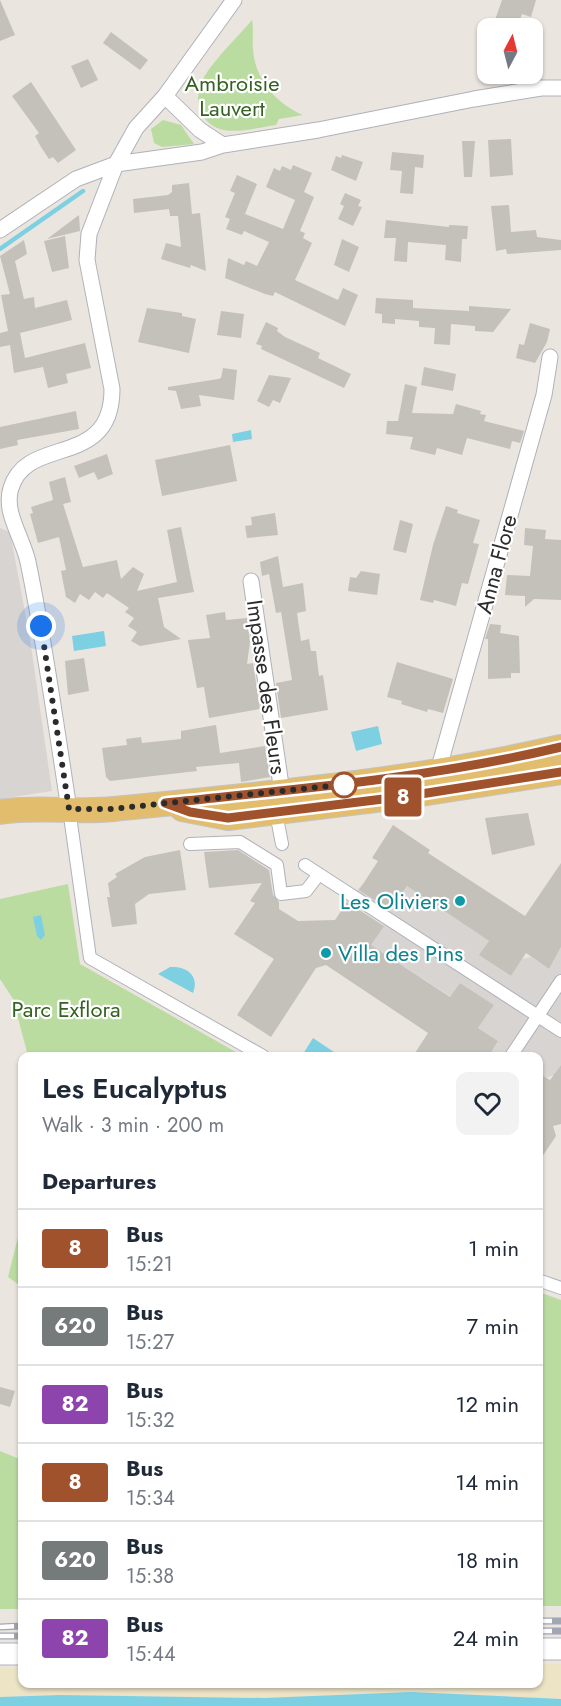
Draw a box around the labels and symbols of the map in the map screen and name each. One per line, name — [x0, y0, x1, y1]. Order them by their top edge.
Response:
north arrow — [477, 18, 543, 84]
park label: Ambroisie Lauvert — [184, 67, 280, 124]
street label: Anna Flore — [467, 511, 525, 617]
street label: Impasse des Fleurs — [239, 598, 295, 777]
your location — [26, 611, 56, 641]
unlabelled marker — [331, 772, 357, 798]
line badge: 8 — [384, 778, 422, 816]
place label: Les Oliviers — [340, 885, 448, 917]
marker: Les Oliviers — [453, 894, 467, 908]
place label: Villa des Pins — [338, 937, 463, 969]
marker: Villa des Pins — [319, 946, 333, 960]
park label: Parc Exflora — [11, 993, 121, 1025]

